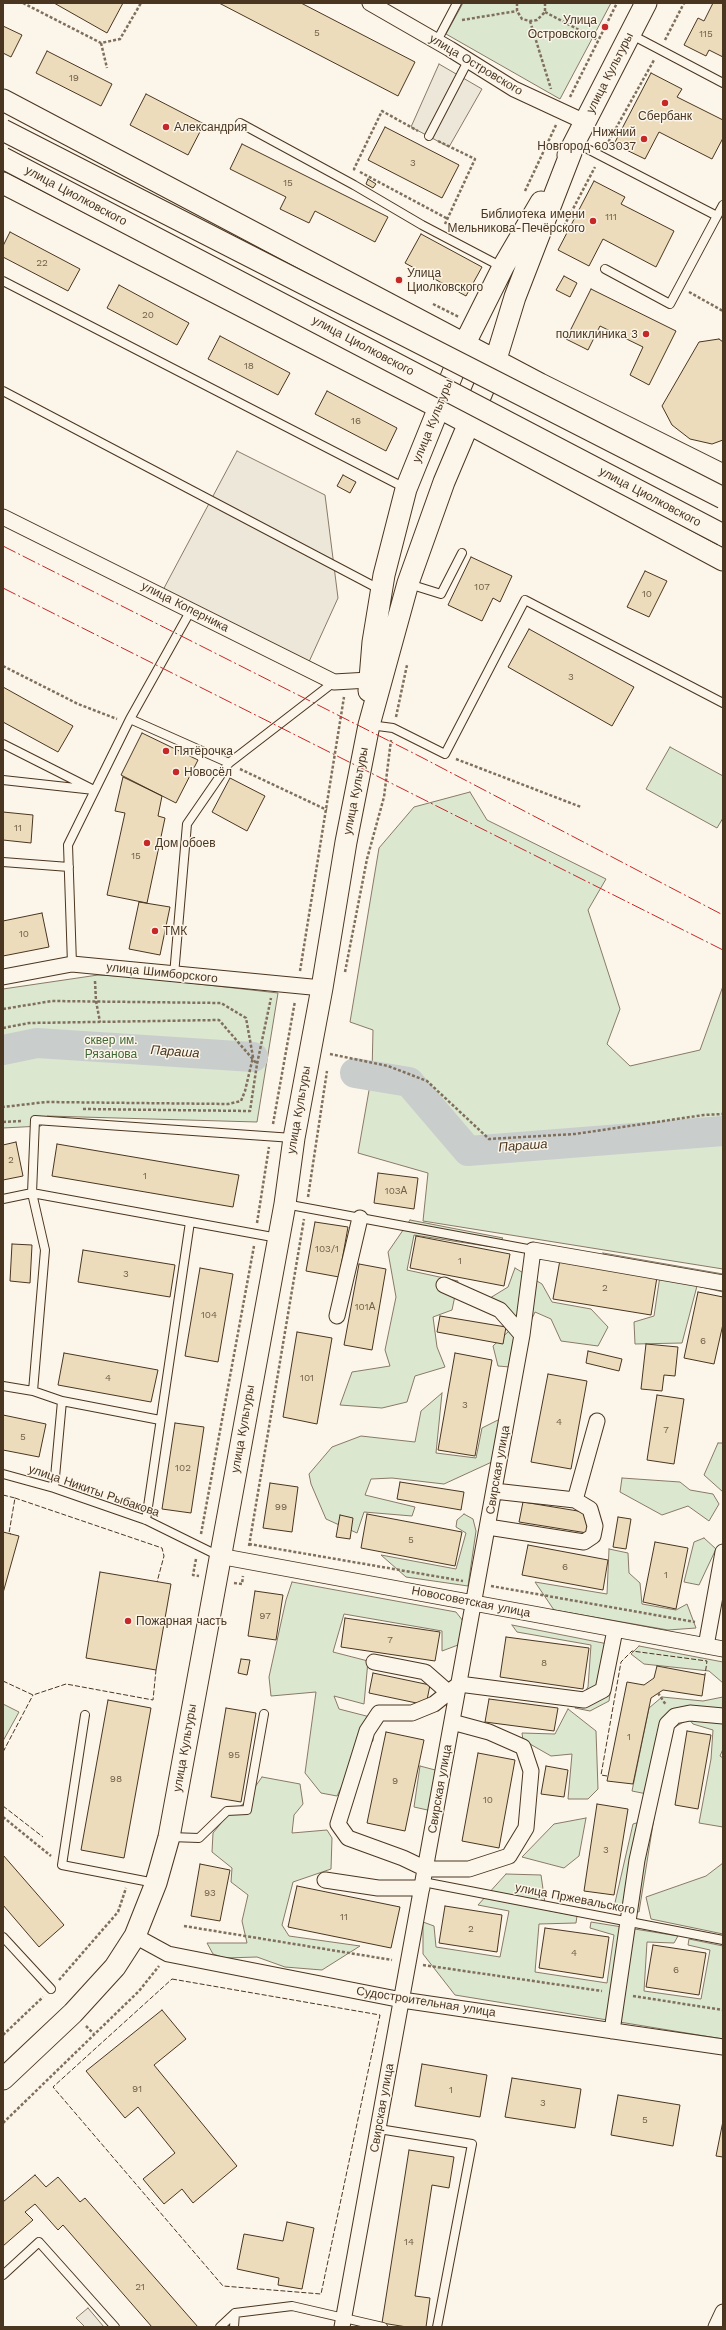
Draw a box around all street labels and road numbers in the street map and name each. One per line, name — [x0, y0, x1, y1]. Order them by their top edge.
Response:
street label: улица Культуры — [583, 30, 637, 116]
street label: улица Островского — [427, 31, 525, 99]
street label: улица Циолковского — [23, 163, 129, 229]
street label: улица Циолковского — [310, 313, 416, 379]
street label: улица Культуры — [410, 377, 456, 465]
street label: улица Циолковского — [597, 464, 703, 530]
street label: улица Коперника — [139, 579, 231, 635]
street label: улица Культуры — [340, 746, 372, 836]
street label: улица Шимборского — [106, 960, 218, 986]
street label: улица Культуры — [284, 1065, 314, 1155]
street label: улица Культуры — [228, 1384, 258, 1474]
street label: Свирская улица — [483, 1424, 513, 1516]
street label: улица Никиты Рыбакова — [27, 1462, 161, 1520]
street label: Новосоветская улица — [410, 1583, 532, 1621]
street label: улица Культуры — [170, 1703, 200, 1793]
street label: Свирская улица — [425, 1743, 455, 1835]
street label: улица Пржевальского — [514, 1880, 636, 1918]
street label: Судостроительная улица — [355, 1984, 497, 2020]
street label: Свирская улица — [367, 2062, 397, 2154]

